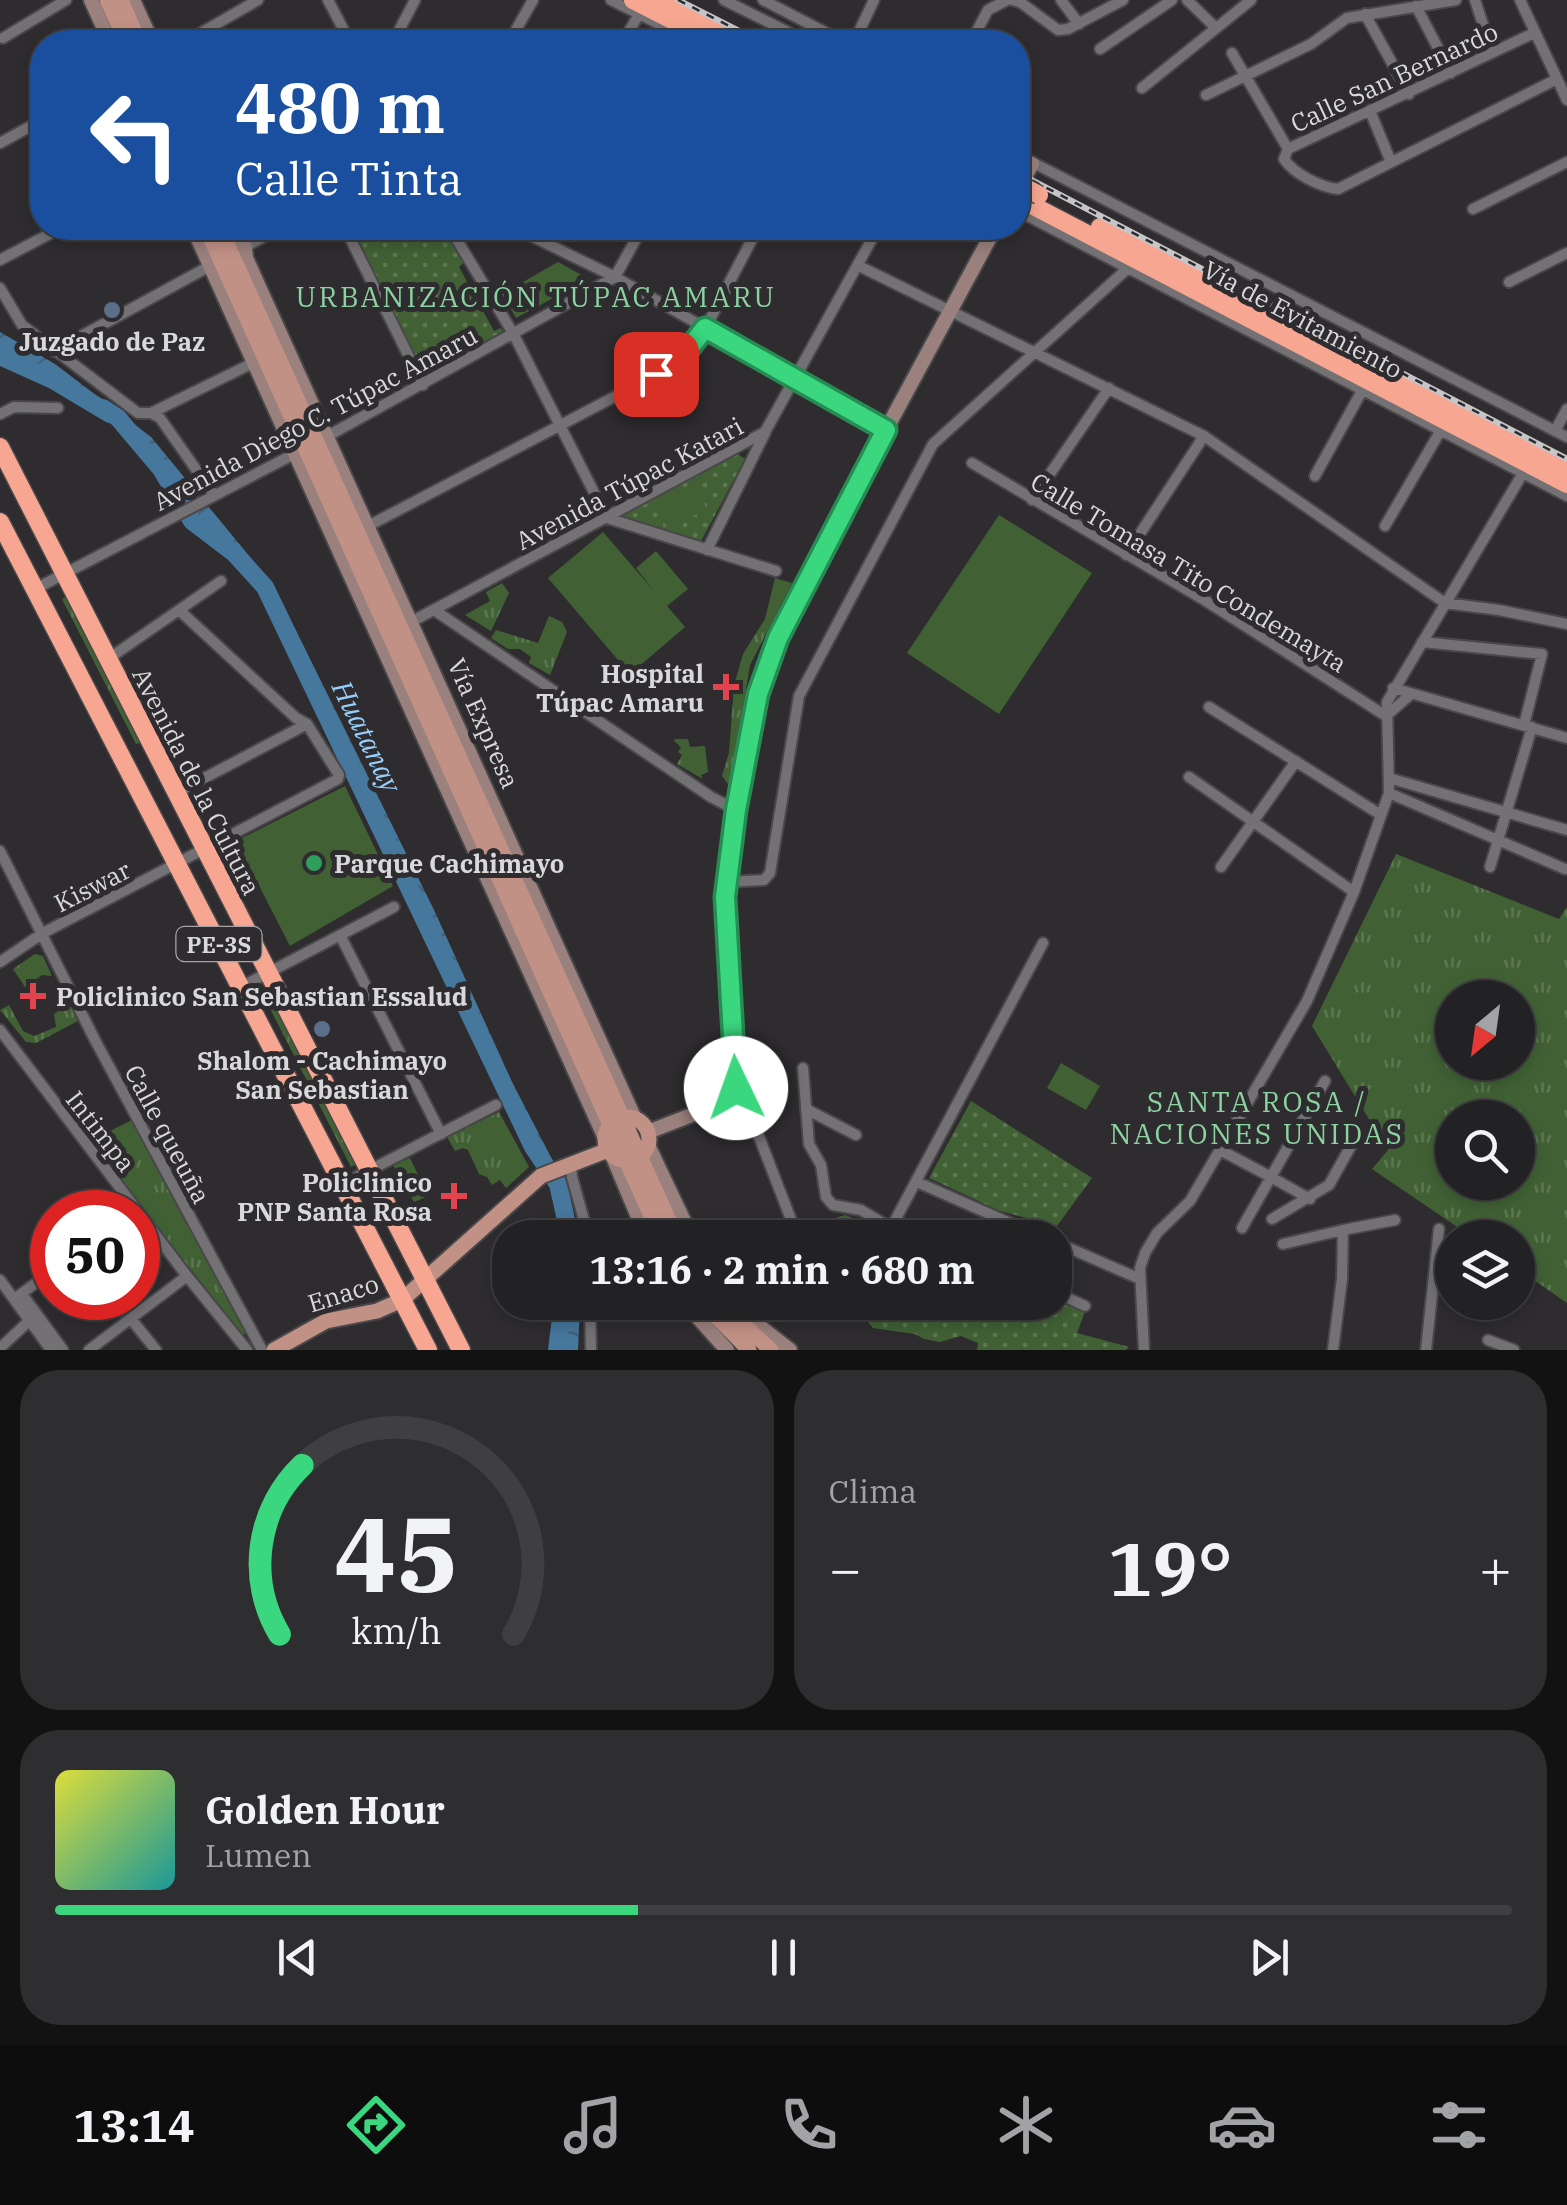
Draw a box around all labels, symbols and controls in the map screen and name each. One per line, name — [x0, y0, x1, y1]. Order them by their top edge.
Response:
street label: Calle San Bernardo — [1285, 14, 1503, 140]
text: 480 m — [235, 61, 445, 152]
icon: left — [70, 70, 200, 200]
text: Calle Tinta — [235, 149, 463, 207]
street label: Vía de Evitamiento — [1197, 252, 1409, 386]
district label: URBANIZACIÓN TÚPAC AMARU — [296, 278, 776, 315]
marker: Juzgado de Paz — [101, 299, 123, 321]
street label: Avenida Diego C. Túpac Amaru — [147, 318, 483, 518]
place label: Juzgado de Paz — [19, 325, 205, 358]
pin — [614, 332, 699, 417]
icon: arrive — [629, 347, 684, 402]
street label: Avenida Túpac Katari — [510, 409, 748, 557]
street label: Calle Tomasa Tito Condemayta — [1025, 464, 1353, 680]
street label: Vía Expresa — [441, 653, 527, 793]
place label: Hospital Túpac Amaru — [536, 657, 704, 719]
street label: Avenida de la Cultura — [125, 662, 269, 900]
water label: Huatanay — [324, 673, 411, 800]
marker: Hospital Túpac Amaru — [713, 674, 739, 700]
place label: Parque Cachimayo — [334, 847, 564, 880]
marker: Parque Cachimayo — [303, 852, 325, 874]
street label: Kiswar — [48, 853, 136, 919]
road number: PE-3S — [176, 927, 262, 961]
place label: Policlinico San Sebastian Essalud — [56, 980, 468, 1013]
north arrow — [1435, 980, 1535, 1080]
map controls — [1435, 980, 1535, 1320]
marker: Policlinico San Sebastian Essalud — [20, 983, 46, 1009]
marker: Shalom - Cachimayo San Sebastian — [311, 1018, 333, 1040]
position arrow — [684, 1036, 788, 1140]
place label: Shalom - Cachimayo San Sebastian — [197, 1044, 447, 1106]
street label: Calle queuña — [118, 1059, 218, 1209]
district label: SANTA ROSA / NACIONES UNIDAS — [1110, 1083, 1404, 1152]
street label: Intimpa — [59, 1084, 143, 1178]
button: search — [1435, 1100, 1535, 1200]
place label: Policlinico PNP Santa Rosa — [237, 1166, 432, 1228]
marker: Policlinico PNP Santa Rosa — [441, 1183, 467, 1209]
speed limit sign: 50 — [30, 1190, 160, 1320]
button: layers — [1435, 1220, 1535, 1320]
text: 13:16 · 2 min · 680 m — [589, 1245, 975, 1294]
street label: Enaco — [304, 1267, 382, 1319]
text: Clima — [829, 1470, 917, 1512]
text: 45 — [334, 1485, 459, 1621]
text: 19° — [1108, 1519, 1233, 1617]
text: − — [829, 1533, 862, 1604]
text: + — [1479, 1533, 1512, 1604]
text: km/h — [352, 1607, 442, 1654]
text: Golden Hour — [205, 1785, 445, 1834]
text: Lumen — [205, 1834, 312, 1876]
icon: previous — [270, 1930, 325, 1985]
icon: pause — [756, 1930, 811, 1985]
icon: next — [1242, 1930, 1297, 1985]
icon: directions — [341, 2090, 411, 2160]
icon: music — [558, 2090, 628, 2160]
icon: phone — [774, 2090, 844, 2160]
icon: climate — [991, 2090, 1061, 2160]
icon: car — [1207, 2090, 1277, 2160]
icon: filters — [1424, 2090, 1494, 2160]
text: 13:14 — [73, 2096, 195, 2154]

